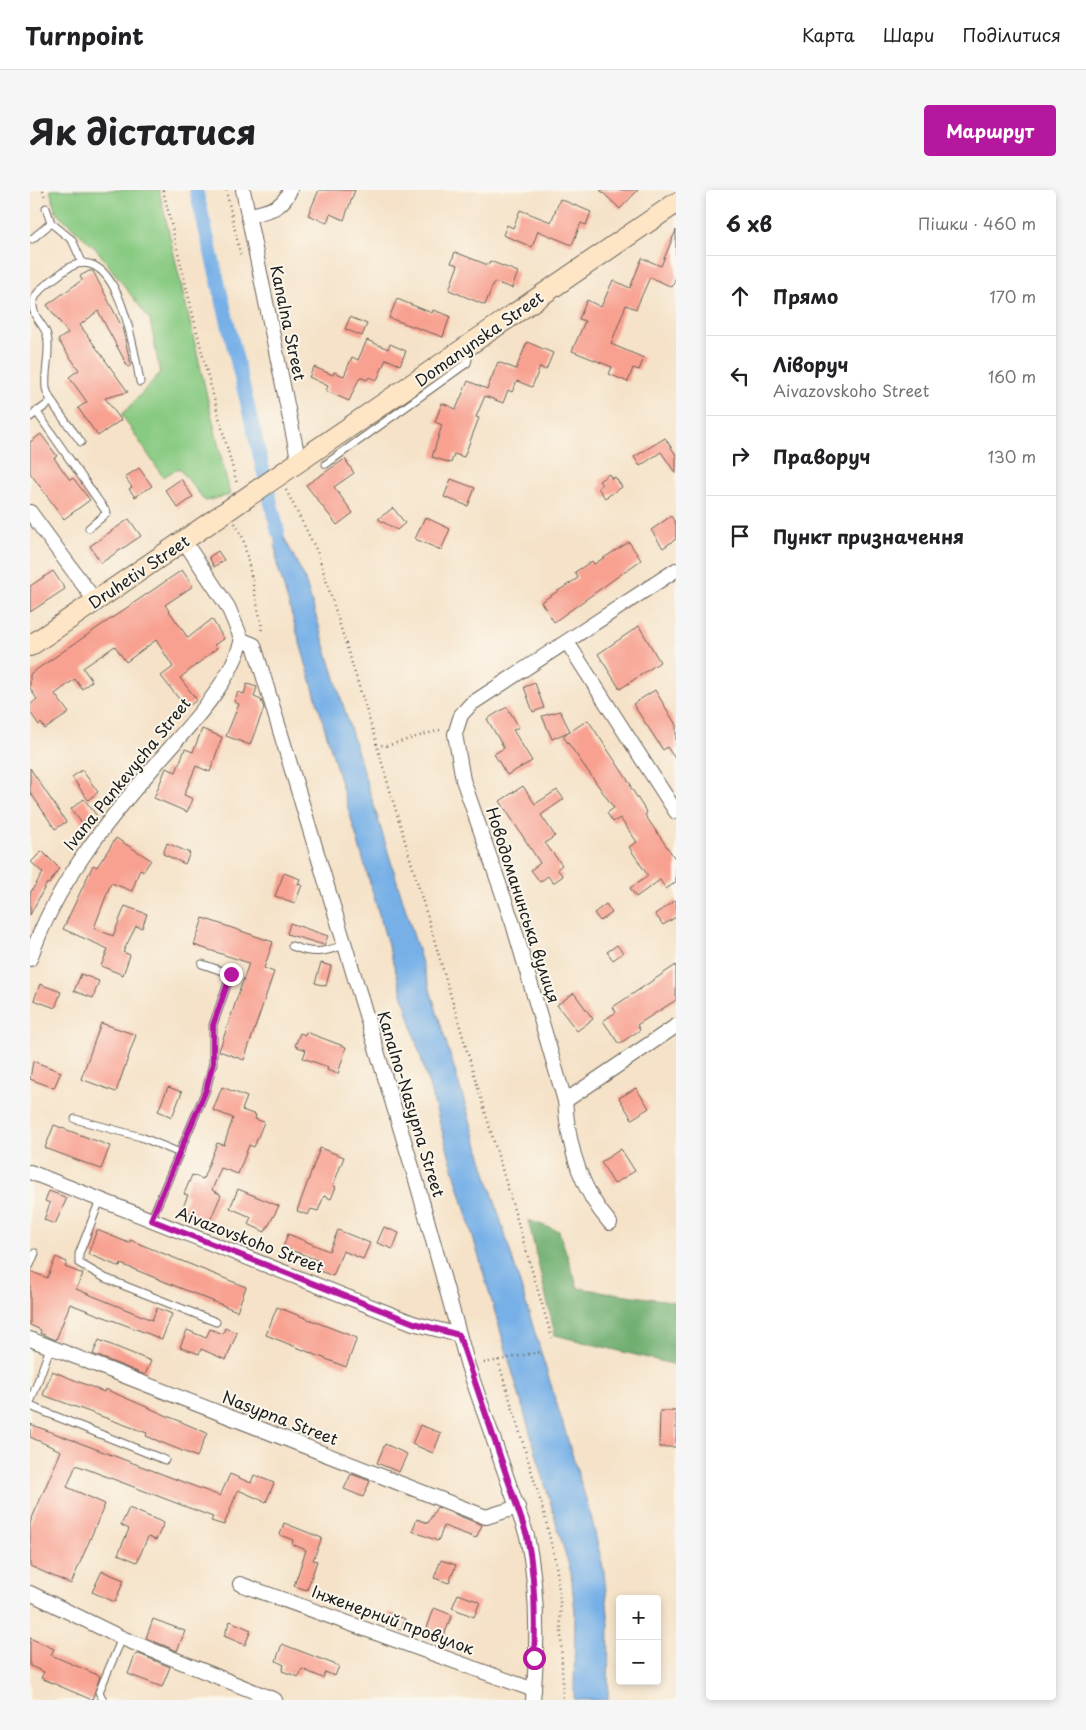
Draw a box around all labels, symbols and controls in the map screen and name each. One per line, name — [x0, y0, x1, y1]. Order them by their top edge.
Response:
text: Turnpoint — [25, 17, 144, 53]
text: Карта — [802, 21, 855, 48]
text: Шари — [883, 21, 935, 48]
text: Поділитися — [963, 21, 1061, 48]
text: Як дістатися — [30, 104, 256, 157]
button: Маршрут — [924, 105, 1056, 156]
text: 6 хв — [726, 207, 772, 239]
text: Пішки · 460 m — [918, 211, 1036, 235]
street label: Kanalna Street — [265, 263, 313, 383]
icon: ahead — [726, 282, 754, 310]
text: Прямо — [773, 282, 838, 310]
text: 170 m — [990, 284, 1036, 308]
street label: Domanynska Street — [409, 285, 548, 392]
text: Ліворуч — [773, 350, 849, 378]
icon: left — [726, 362, 754, 390]
text: 160 m — [988, 364, 1036, 388]
text: Aivazovskoho Street — [773, 378, 929, 402]
icon: right — [726, 442, 754, 470]
text: Праворуч — [773, 442, 870, 470]
text: 130 m — [988, 444, 1036, 468]
icon: arrive — [726, 522, 754, 550]
text: Пункт призначення — [773, 522, 964, 550]
street label: Druhetiv Street — [83, 528, 194, 614]
street label: Ivana Pankevycha Street — [57, 692, 196, 855]
street label: Новодоманинська вулиця — [481, 804, 567, 1006]
route end — [220, 963, 243, 986]
street label: Kanalno-Nasypna Street — [372, 1008, 452, 1200]
street label: Aivazovskoho Street — [173, 1200, 328, 1278]
street label: Nasypna Street — [219, 1384, 342, 1450]
street label: Інженерний провулок — [309, 1579, 478, 1660]
map controls — [616, 1595, 661, 1685]
button: + — [616, 1595, 661, 1640]
button: − — [616, 1640, 661, 1685]
route start — [523, 1647, 546, 1670]

